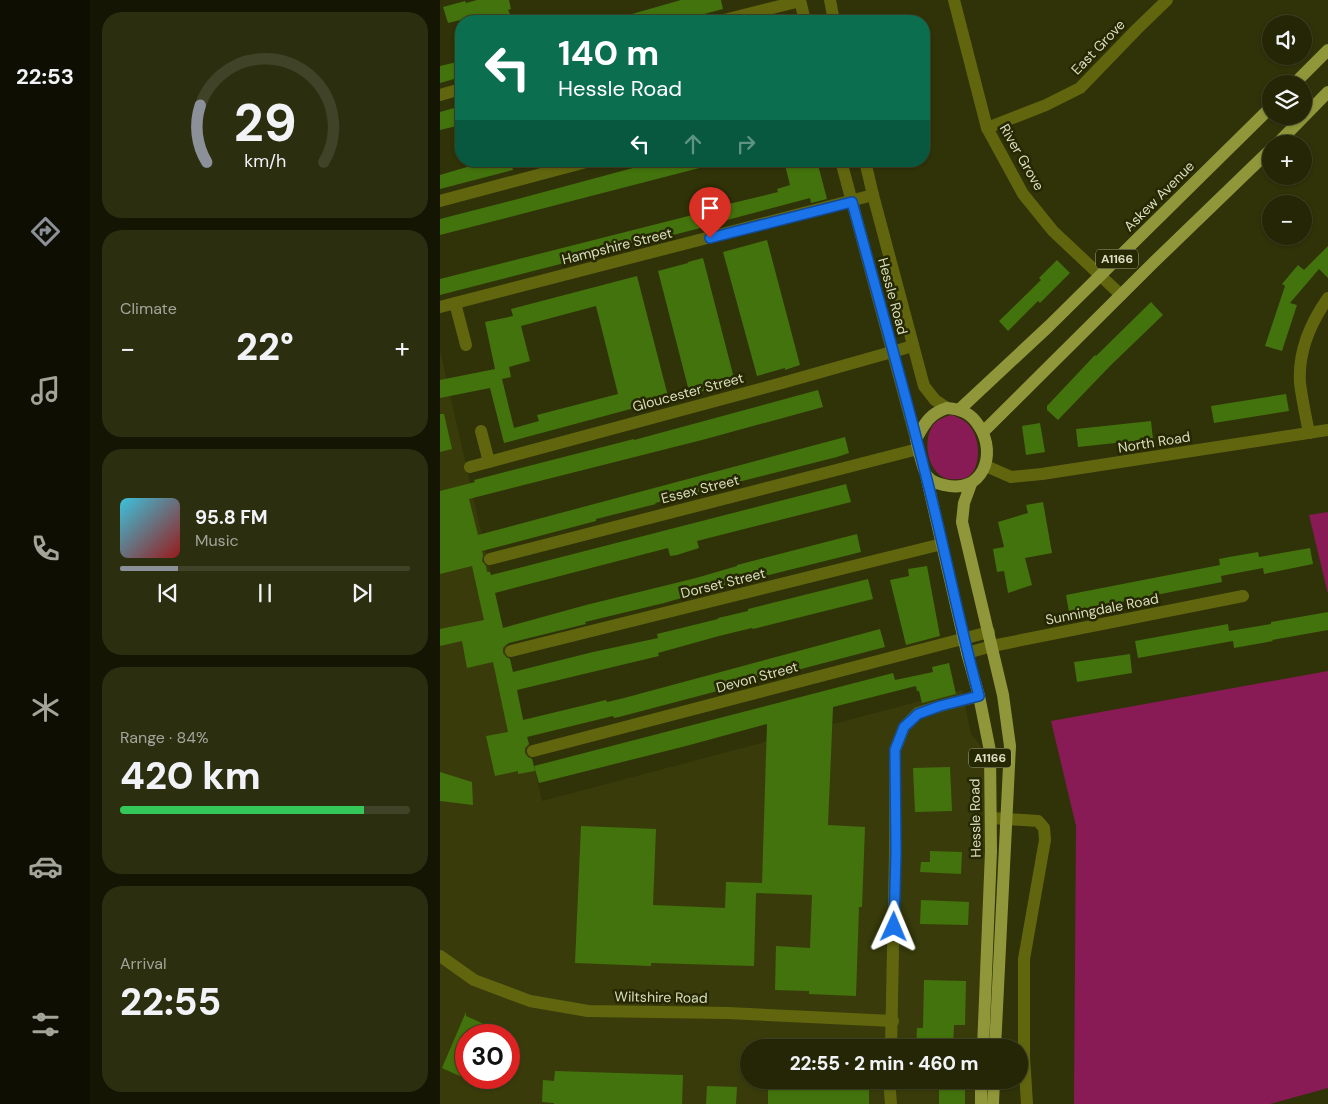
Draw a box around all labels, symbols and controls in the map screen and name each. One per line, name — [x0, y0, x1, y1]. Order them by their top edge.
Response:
map controls — [1262, 15, 1312, 245]
button: sound — [1262, 15, 1312, 65]
street label: East Grove — [1067, 16, 1129, 78]
text: 140 m — [558, 30, 659, 76]
icon: left — [475, 35, 540, 100]
text: 22:53 — [16, 62, 74, 91]
text: Hessle Road — [558, 74, 682, 103]
button: layers — [1262, 75, 1312, 125]
text: 29 — [234, 89, 296, 157]
street label: River Grove — [996, 120, 1048, 194]
icon: left — [626, 130, 654, 158]
icon: ahead — [679, 130, 707, 158]
icon: right — [732, 130, 760, 158]
button: + — [1262, 135, 1312, 185]
text: km/h — [244, 149, 286, 173]
street label: Askew Avenue — [1120, 157, 1198, 235]
pin — [689, 187, 731, 238]
icon: arrive — [696, 194, 724, 222]
button: − — [1262, 195, 1312, 245]
icon: directions — [28, 214, 63, 249]
street label: Hampshire Street — [560, 224, 674, 268]
road number: A1166 — [1096, 250, 1138, 268]
street label: Hessle Road — [874, 256, 912, 336]
text: Climate — [120, 298, 177, 319]
text: 22° — [236, 322, 294, 372]
text: − — [120, 330, 135, 367]
text: + — [395, 330, 410, 367]
street label: Gloucester Street — [630, 368, 746, 416]
icon: music — [28, 373, 63, 408]
street label: North Road — [1117, 427, 1191, 457]
street label: Essex Street — [659, 471, 741, 507]
text: 95.8 FM — [195, 505, 268, 530]
text: Music — [195, 530, 239, 551]
icon: phone — [28, 531, 63, 566]
street label: Dorset Street — [679, 564, 767, 602]
icon: previous — [154, 579, 182, 607]
icon: pause — [251, 579, 279, 607]
icon: next — [348, 579, 376, 607]
street label: Sunningdale Road — [1044, 589, 1160, 629]
street label: Devon Street — [714, 657, 800, 697]
icon: climate — [28, 690, 63, 725]
text: Range · 84% — [120, 727, 209, 748]
road number: A1166 — [969, 748, 1011, 768]
text: 420 km — [120, 751, 261, 801]
street label: Hessle Road — [965, 778, 985, 858]
icon: car — [28, 849, 63, 884]
position arrow — [867, 900, 919, 952]
text: Arrival — [120, 953, 167, 974]
text: 22:55 — [120, 977, 221, 1027]
street label: Wiltshire Road — [614, 987, 708, 1007]
icon: filters — [28, 1007, 63, 1042]
speed limit sign: 30 — [455, 1024, 520, 1089]
text: 22:55 · 2 min · 460 m — [790, 1051, 978, 1076]

